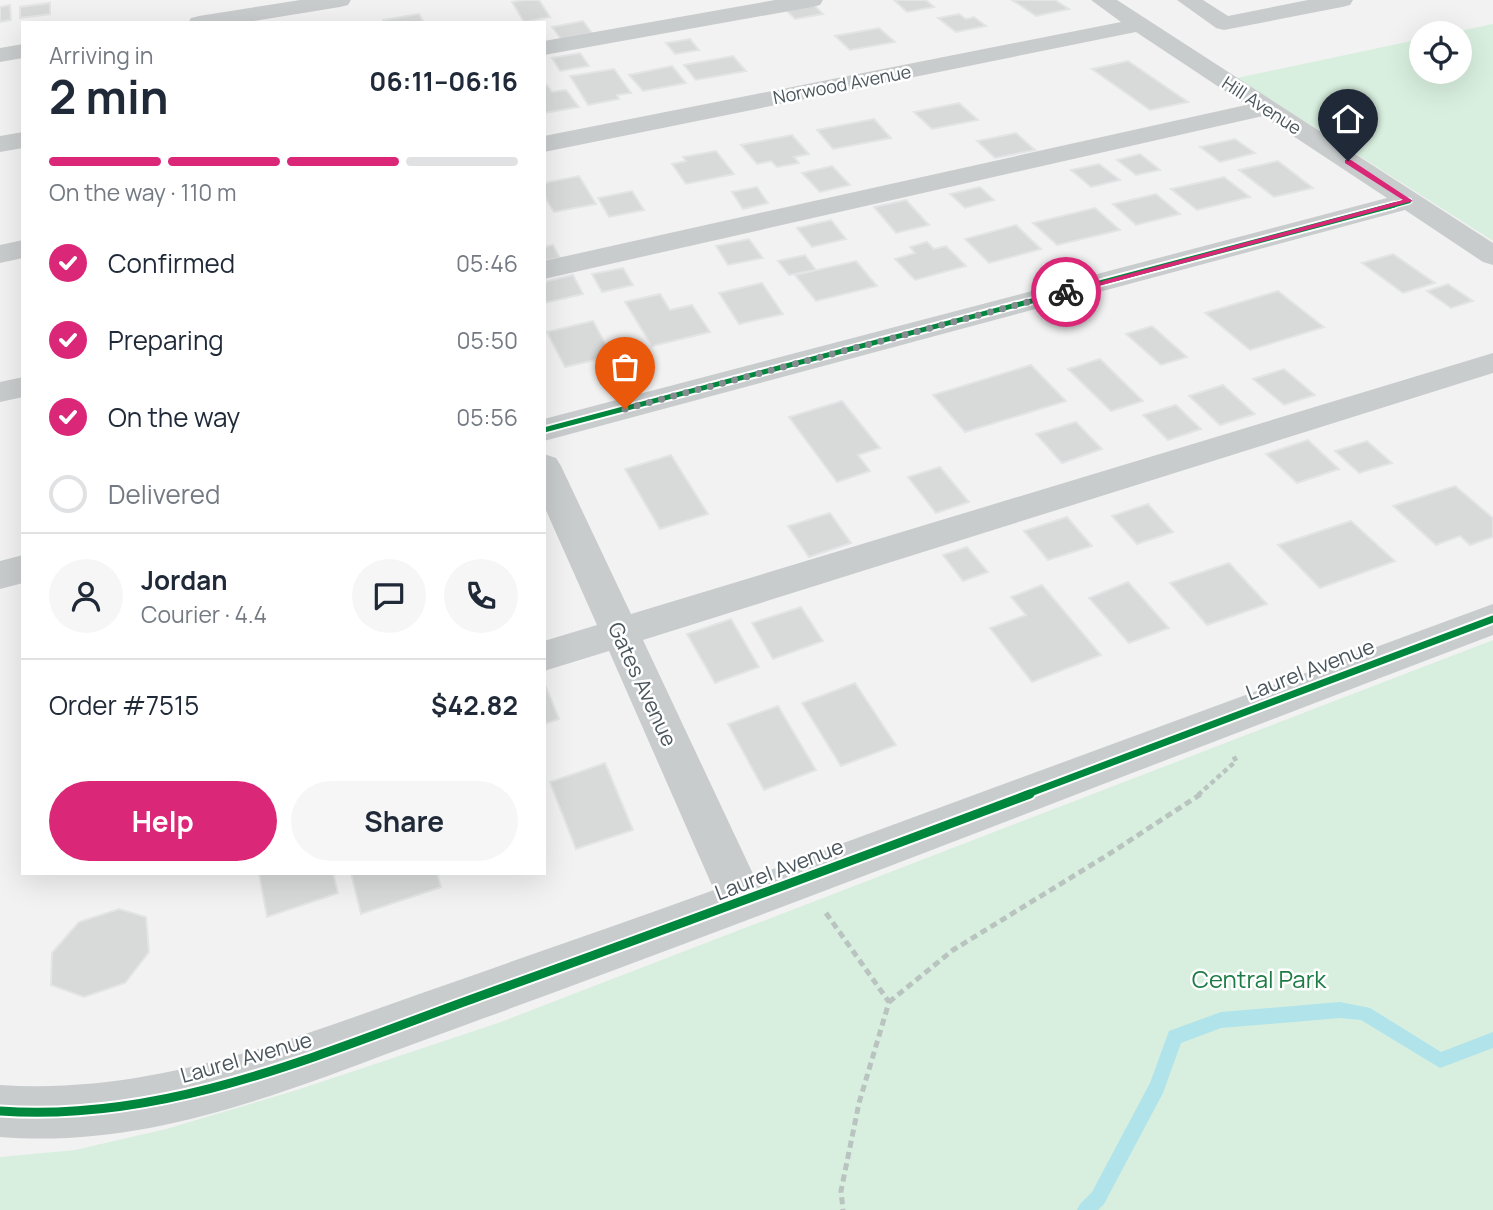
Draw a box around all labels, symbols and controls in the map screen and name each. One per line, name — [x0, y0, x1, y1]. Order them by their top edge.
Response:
map controls — [1409, 21, 1472, 84]
button: locate — [1409, 21, 1472, 84]
text: Arriving in — [49, 39, 154, 71]
street label: Norwood Avenue — [771, 59, 913, 109]
text: 06:11–06:16 — [369, 63, 518, 99]
text: 2 min — [49, 65, 169, 128]
street label: Hill Avenue — [1218, 70, 1306, 140]
pin — [1318, 89, 1378, 161]
icon: home — [1329, 100, 1367, 138]
text: On the way · 110 m — [49, 176, 236, 208]
icon: check — [49, 244, 87, 282]
text: Confirmed — [108, 245, 235, 281]
text: 05:46 — [456, 247, 518, 279]
courier — [1031, 257, 1101, 327]
icon: bike — [1047, 273, 1085, 311]
icon: check — [49, 321, 87, 359]
text: Preparing — [108, 322, 224, 358]
text: 05:50 — [456, 324, 518, 356]
pin — [595, 337, 655, 409]
icon: bag — [606, 348, 644, 386]
icon: check — [49, 398, 87, 436]
text: On the way — [108, 399, 240, 435]
text: 05:56 — [456, 401, 518, 433]
text: Delivered — [108, 476, 220, 512]
button: person — [49, 559, 123, 633]
button: chat — [352, 559, 426, 633]
button: phone — [444, 559, 518, 633]
text: Jordan — [141, 562, 227, 598]
text: Courier · 4.4 — [141, 598, 267, 630]
street label: Gates Avenue — [602, 617, 684, 751]
street label: Laurel Avenue — [1242, 632, 1378, 706]
text: Order #7515 — [49, 687, 199, 723]
text: $42.82 — [431, 687, 518, 723]
button: Help — [49, 781, 277, 861]
button: Share — [291, 781, 518, 861]
street label: Laurel Avenue — [711, 832, 847, 906]
park label: Central Park — [1192, 962, 1327, 995]
street label: Laurel Avenue — [177, 1025, 315, 1089]

